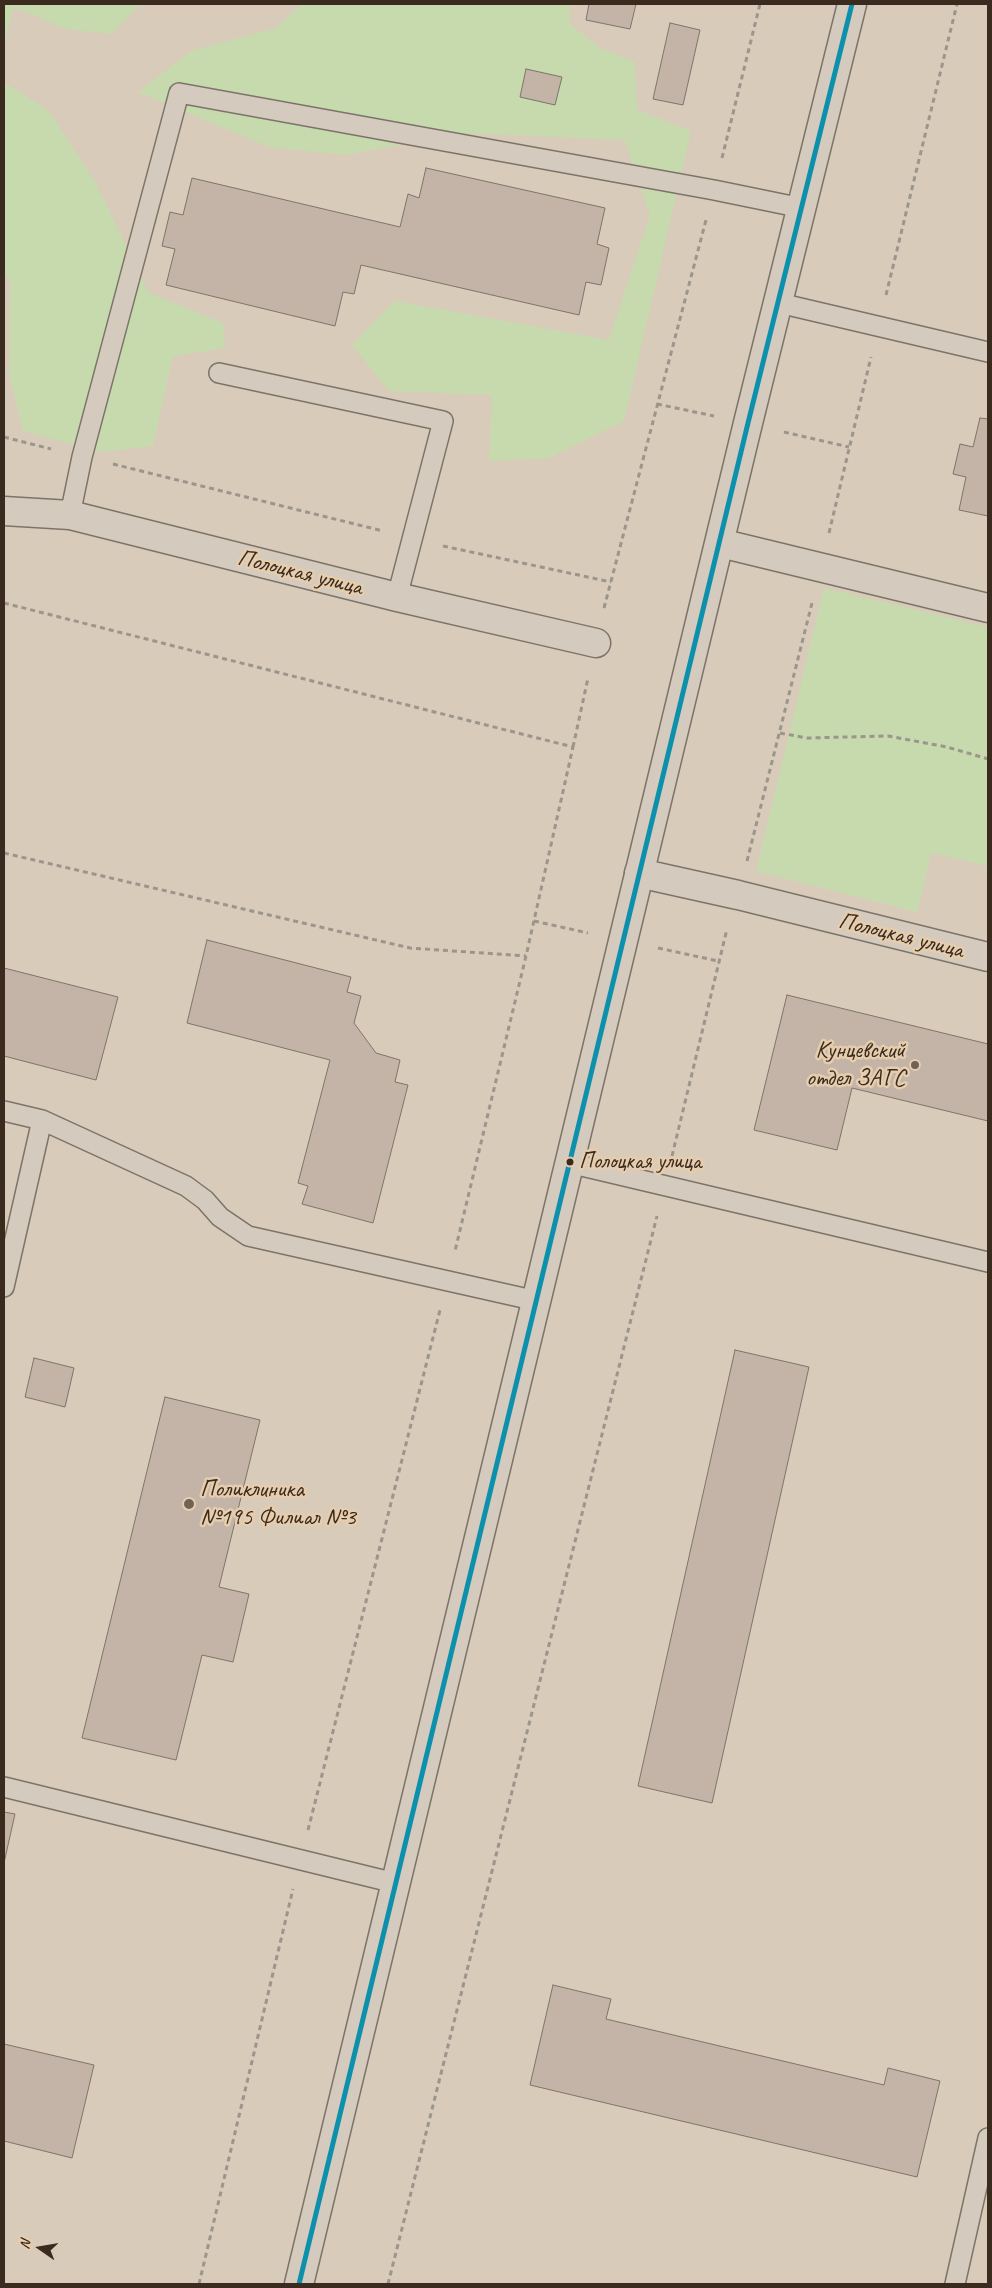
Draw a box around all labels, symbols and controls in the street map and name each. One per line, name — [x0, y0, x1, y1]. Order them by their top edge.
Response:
street label: Полоцкая улица — [235, 544, 365, 602]
street label: Полоцкая улица — [836, 907, 966, 965]
place label: Кунцевский отдел ЗАГС — [806, 1037, 905, 1093]
marker: Кунцевский отдел ЗАГС — [909, 1059, 921, 1071]
place label: Полоцкая улица — [579, 1148, 701, 1176]
marker: Полоцкая улица — [565, 1157, 575, 1167]
place label: Поликлиника №195 Филиал №3 — [200, 1476, 356, 1532]
marker: Поликлиника №195 Филиал №3 — [182, 1497, 196, 1511]
north arrow — [15, 2223, 65, 2273]
text: N — [16, 2238, 34, 2251]

